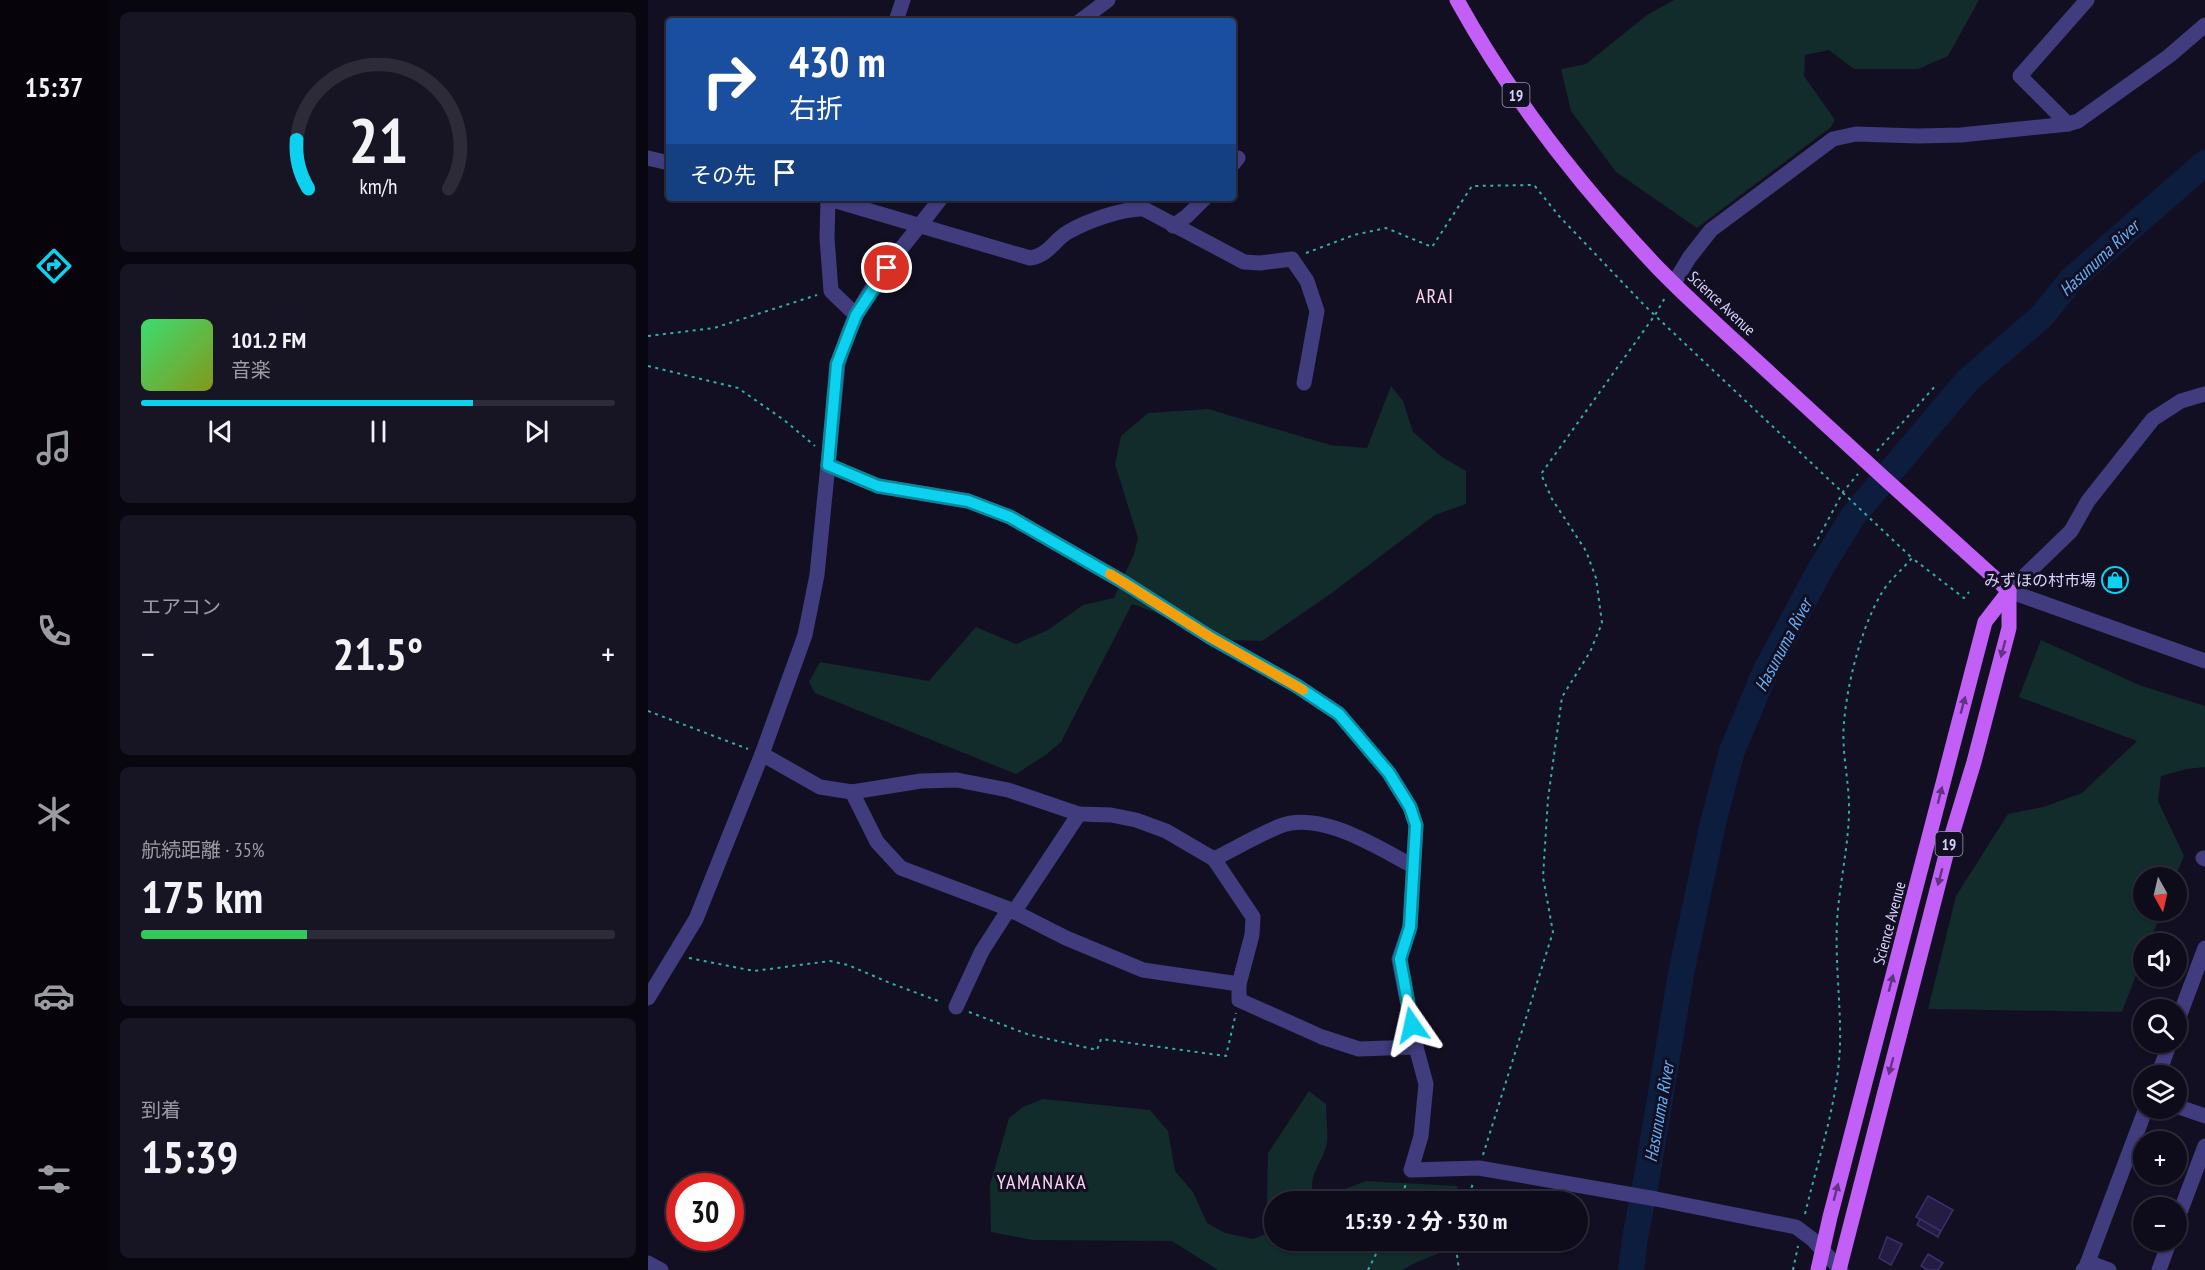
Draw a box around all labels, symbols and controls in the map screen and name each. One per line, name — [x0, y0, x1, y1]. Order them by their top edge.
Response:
text: 430 m — [789, 34, 886, 89]
icon: right — [690, 42, 768, 120]
text: 15:37 — [25, 70, 83, 104]
road number: 19 — [1502, 83, 1530, 107]
text: 右折 — [789, 91, 843, 125]
text: 21 — [348, 99, 408, 180]
icon: arrive — [768, 156, 801, 189]
text: その先 — [690, 161, 756, 189]
text: km/h — [359, 172, 397, 200]
water label: Hasunuma River — [2054, 213, 2146, 301]
pin — [861, 242, 912, 293]
icon: directions — [33, 245, 75, 287]
icon: arrive — [870, 251, 903, 284]
street label: Science Avenue — [1684, 267, 1760, 339]
district label: ARAI — [1416, 283, 1454, 309]
text: 101.2 FM — [231, 326, 306, 354]
text: 音楽 — [231, 357, 271, 383]
icon: previous — [204, 415, 237, 448]
icon: pause — [362, 415, 395, 448]
icon: next — [520, 415, 553, 448]
icon: music — [33, 427, 75, 469]
shop icon: みずほの村市場 — [2100, 565, 2130, 595]
place label: みずほの村市場 — [1984, 570, 2096, 590]
water label: Hasunuma River — [1749, 592, 1818, 695]
text: エアコン — [141, 594, 221, 620]
icon: phone — [33, 610, 75, 652]
text: 21.5° — [333, 624, 423, 682]
text: − — [141, 632, 155, 675]
text: + — [601, 632, 615, 675]
one-way arrow — [1998, 640, 2008, 658]
one-way arrow — [1958, 696, 1968, 715]
one-way arrow — [1935, 785, 1945, 804]
icon: climate — [33, 793, 75, 835]
road number: 19 — [1936, 832, 1962, 856]
text: 航続距離 · 35% — [141, 837, 264, 863]
text: 175 km — [141, 867, 263, 925]
north arrow — [2133, 867, 2187, 921]
map controls — [2133, 867, 2187, 1251]
one-way arrow — [1935, 869, 1944, 887]
street label: Science Avenue — [1868, 879, 1910, 967]
button: sound — [2133, 933, 2187, 987]
one-way arrow — [1887, 974, 1897, 993]
icon: car — [33, 975, 75, 1017]
position arrow — [1380, 993, 1444, 1057]
button: search — [2133, 999, 2187, 1053]
water label: Hasunuma River — [1639, 1057, 1680, 1164]
one-way arrow — [1886, 1057, 1895, 1075]
button: layers — [2133, 1065, 2187, 1119]
text: 到着 — [141, 1097, 181, 1123]
text: 15:39 — [141, 1127, 238, 1185]
button: + — [2133, 1131, 2187, 1185]
icon: filters — [33, 1158, 75, 1200]
district label: YAMANAKA — [997, 1169, 1087, 1195]
speed limit sign: 30 — [666, 1173, 744, 1251]
one-way arrow — [1832, 1183, 1841, 1201]
button: − — [2133, 1197, 2187, 1251]
text: 15:39 · 2 分 · 530 m — [1345, 1207, 1507, 1235]

